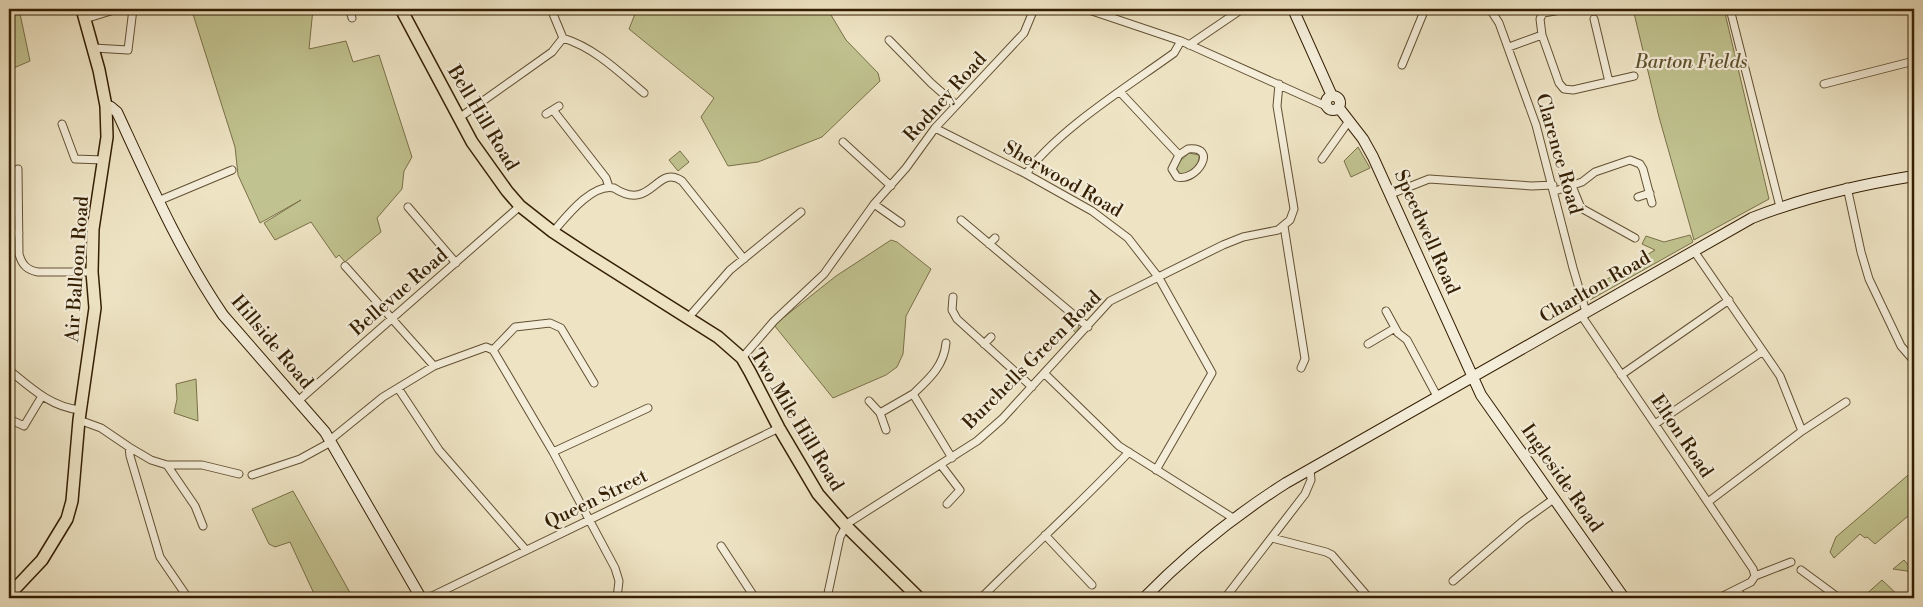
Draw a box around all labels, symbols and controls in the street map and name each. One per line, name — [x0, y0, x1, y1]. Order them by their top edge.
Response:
street label: Rodney Road — [898, 47, 992, 147]
park label: Barton Fields — [1634, 50, 1747, 74]
street label: Bell Hill Road — [442, 60, 524, 175]
street label: Clarence Road — [1530, 91, 1588, 217]
street label: Sherwood Road — [999, 135, 1127, 223]
street label: Speedwell Road — [1389, 166, 1465, 298]
street label: Air Balloon Road — [60, 195, 94, 344]
street label: Bellevue Road — [344, 243, 453, 342]
street label: Charlton Road — [1535, 246, 1655, 328]
street label: Burchells Green Road — [957, 285, 1107, 435]
street label: Hillside Road — [226, 290, 319, 394]
street label: Two Mile Hill Road — [745, 344, 849, 496]
street label: Elton Road — [1645, 390, 1719, 482]
street label: Ingleside Road — [1516, 419, 1608, 537]
street label: Queen Street — [541, 464, 652, 534]

